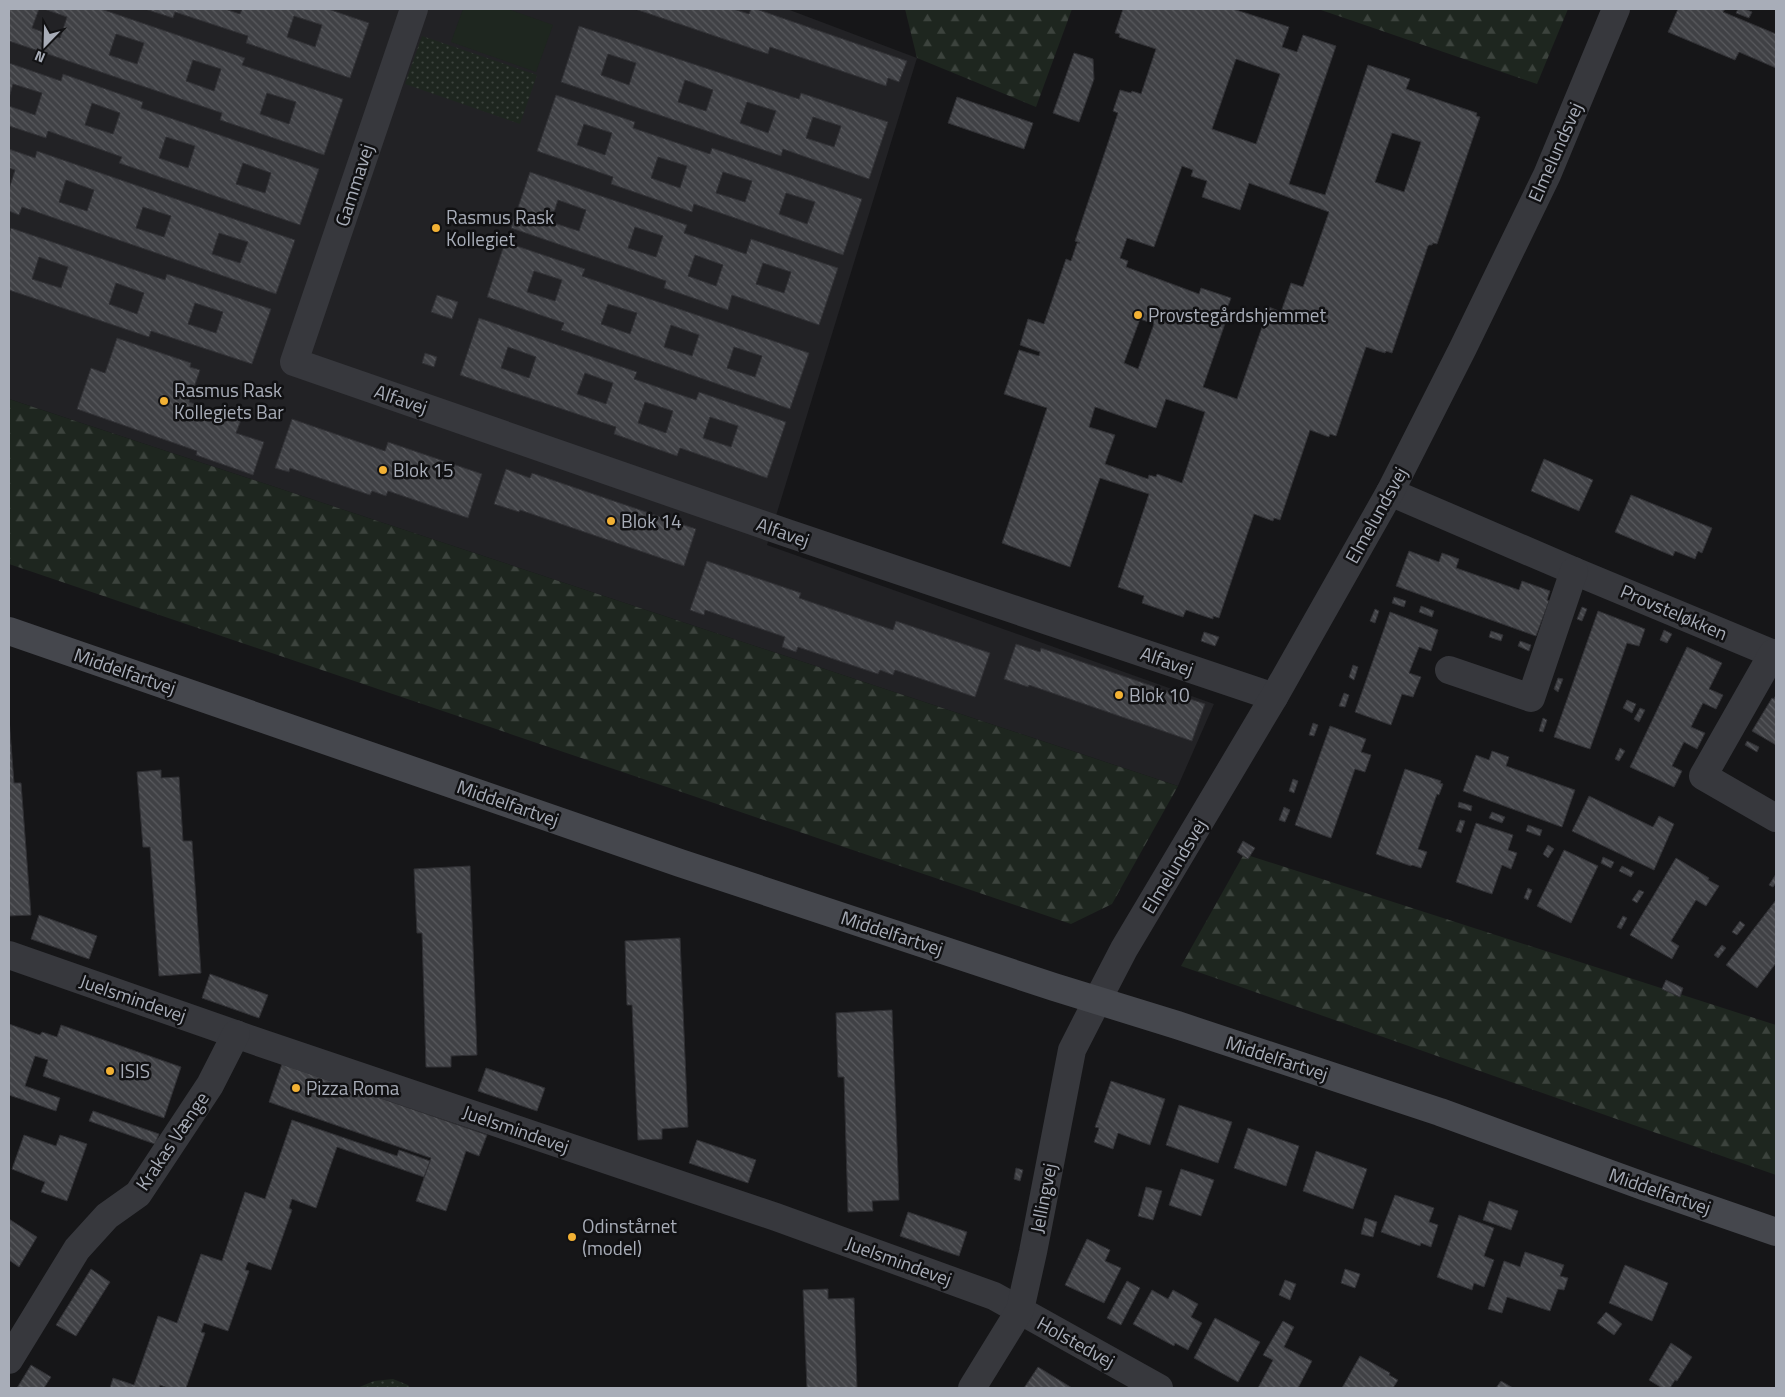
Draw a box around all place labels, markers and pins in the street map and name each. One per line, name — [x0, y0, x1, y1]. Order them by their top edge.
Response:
place label: Rasmus Rask Kollegiet — [446, 202, 554, 253]
marker: Rasmus Rask Kollegiet — [430, 222, 442, 234]
place label: Provstegårdshjemmet — [1148, 300, 1326, 329]
marker: Provstegårdshjemmet — [1132, 309, 1144, 321]
place label: Rasmus Rask Kollegiets Bar — [174, 375, 284, 426]
marker: Rasmus Rask Kollegiets Bar — [158, 395, 170, 407]
place label: Blok 15 — [393, 455, 454, 484]
marker: Blok 15 — [377, 464, 389, 476]
place label: Blok 14 — [621, 506, 682, 535]
marker: Blok 14 — [605, 515, 617, 527]
place label: Blok 10 — [1129, 680, 1190, 709]
marker: Blok 10 — [1113, 689, 1125, 701]
place label: ISIS — [120, 1056, 150, 1085]
marker: ISIS — [104, 1065, 116, 1077]
place label: Pizza Roma — [306, 1073, 400, 1102]
marker: Pizza Roma — [290, 1082, 302, 1094]
place label: Odinstårnet (model) — [582, 1211, 677, 1262]
marker: Odinstårnet (model) — [566, 1231, 578, 1243]

